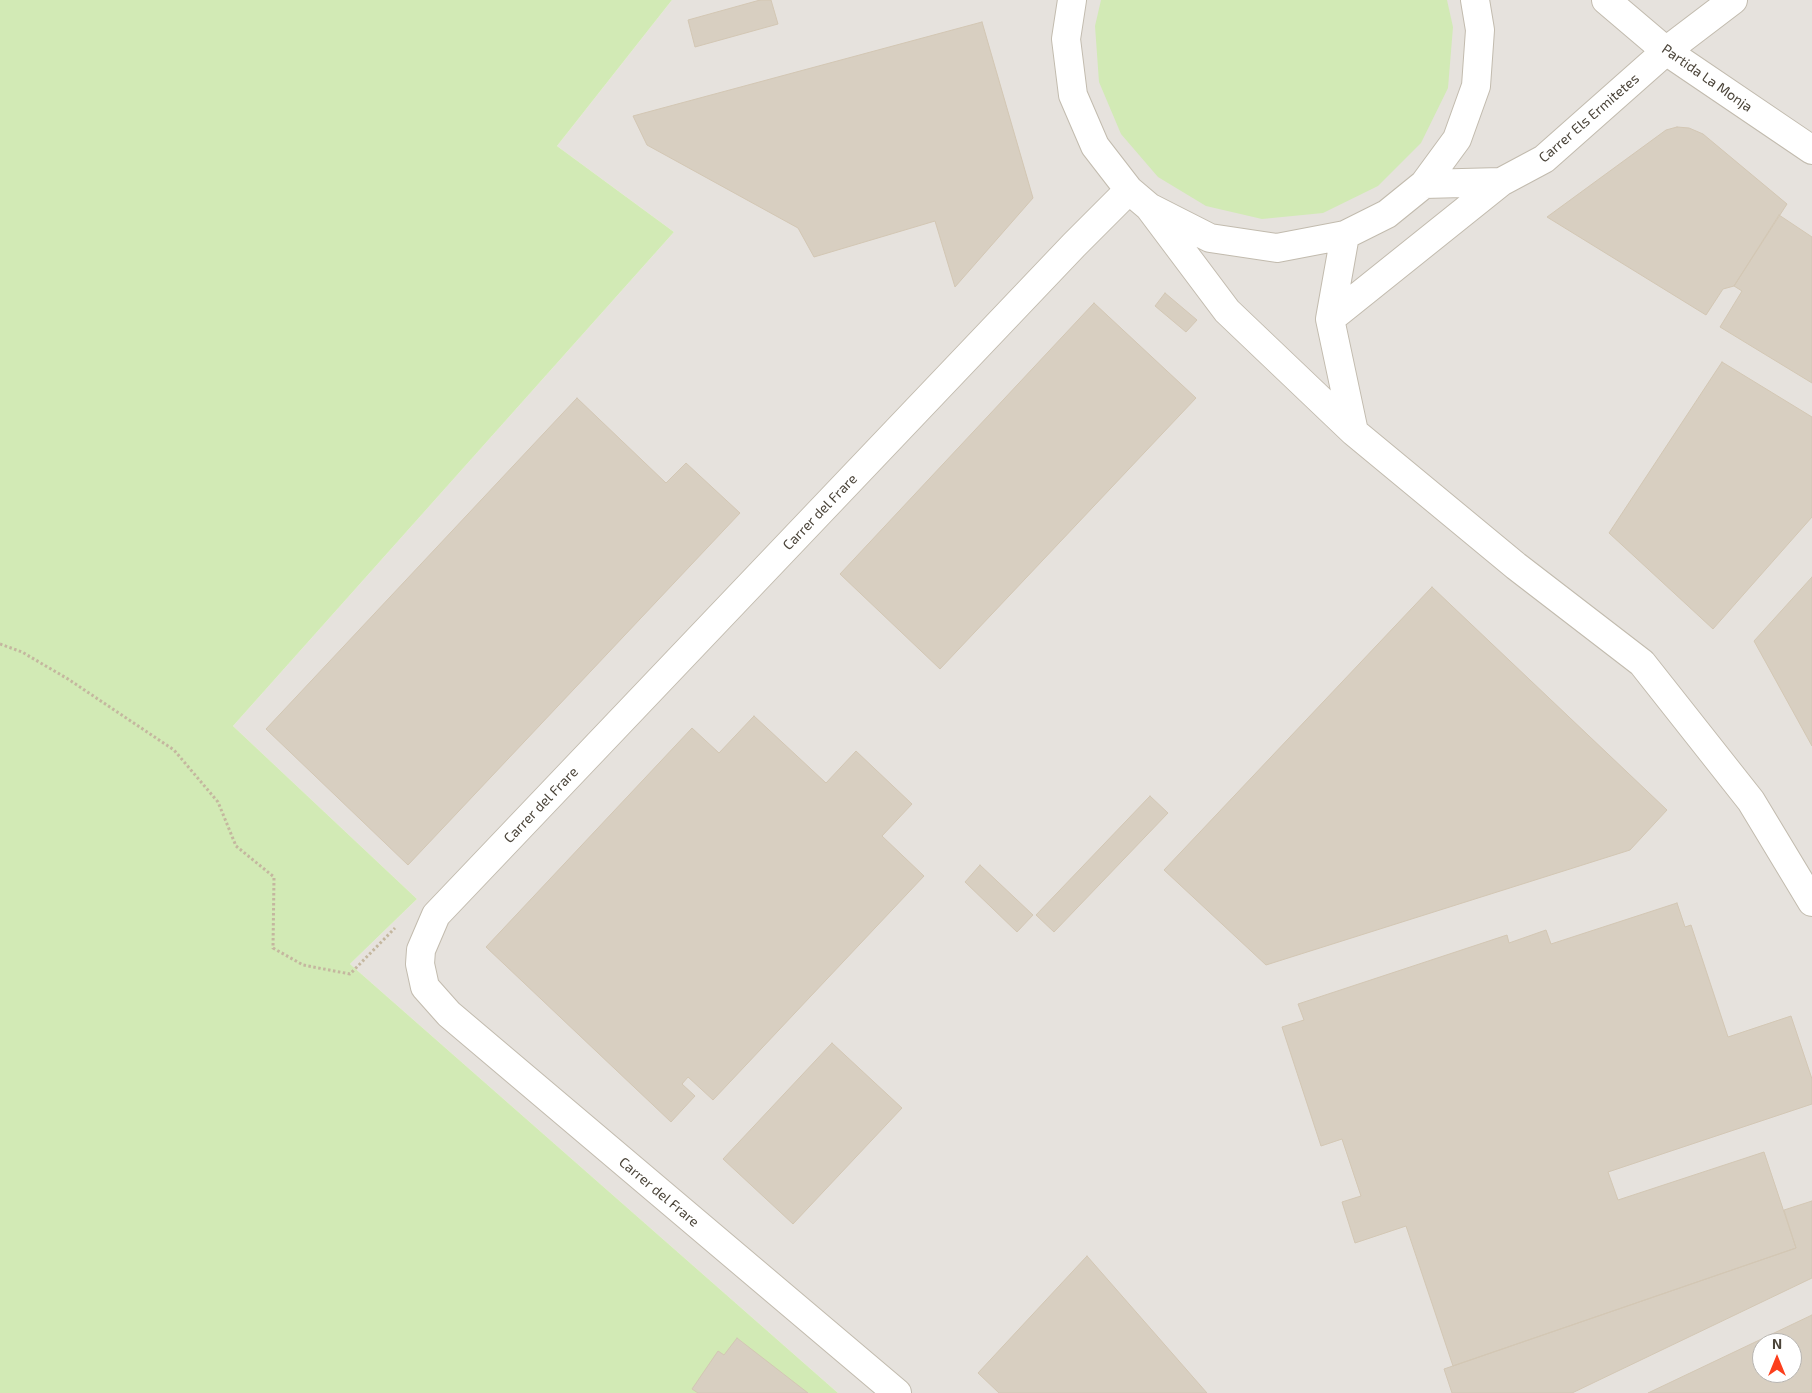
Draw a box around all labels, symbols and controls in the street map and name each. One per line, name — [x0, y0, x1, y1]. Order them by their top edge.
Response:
street label: Partida La Monja — [1658, 41, 1756, 115]
street label: Carrer Els Ermitetes — [1535, 70, 1643, 166]
street label: Carrer del Frare — [779, 470, 861, 554]
street label: Carrer del Frare — [500, 763, 582, 847]
street label: Carrer del Frare — [616, 1154, 702, 1230]
north arrow — [1752, 1333, 1802, 1383]
text: N — [1772, 1335, 1782, 1352]

